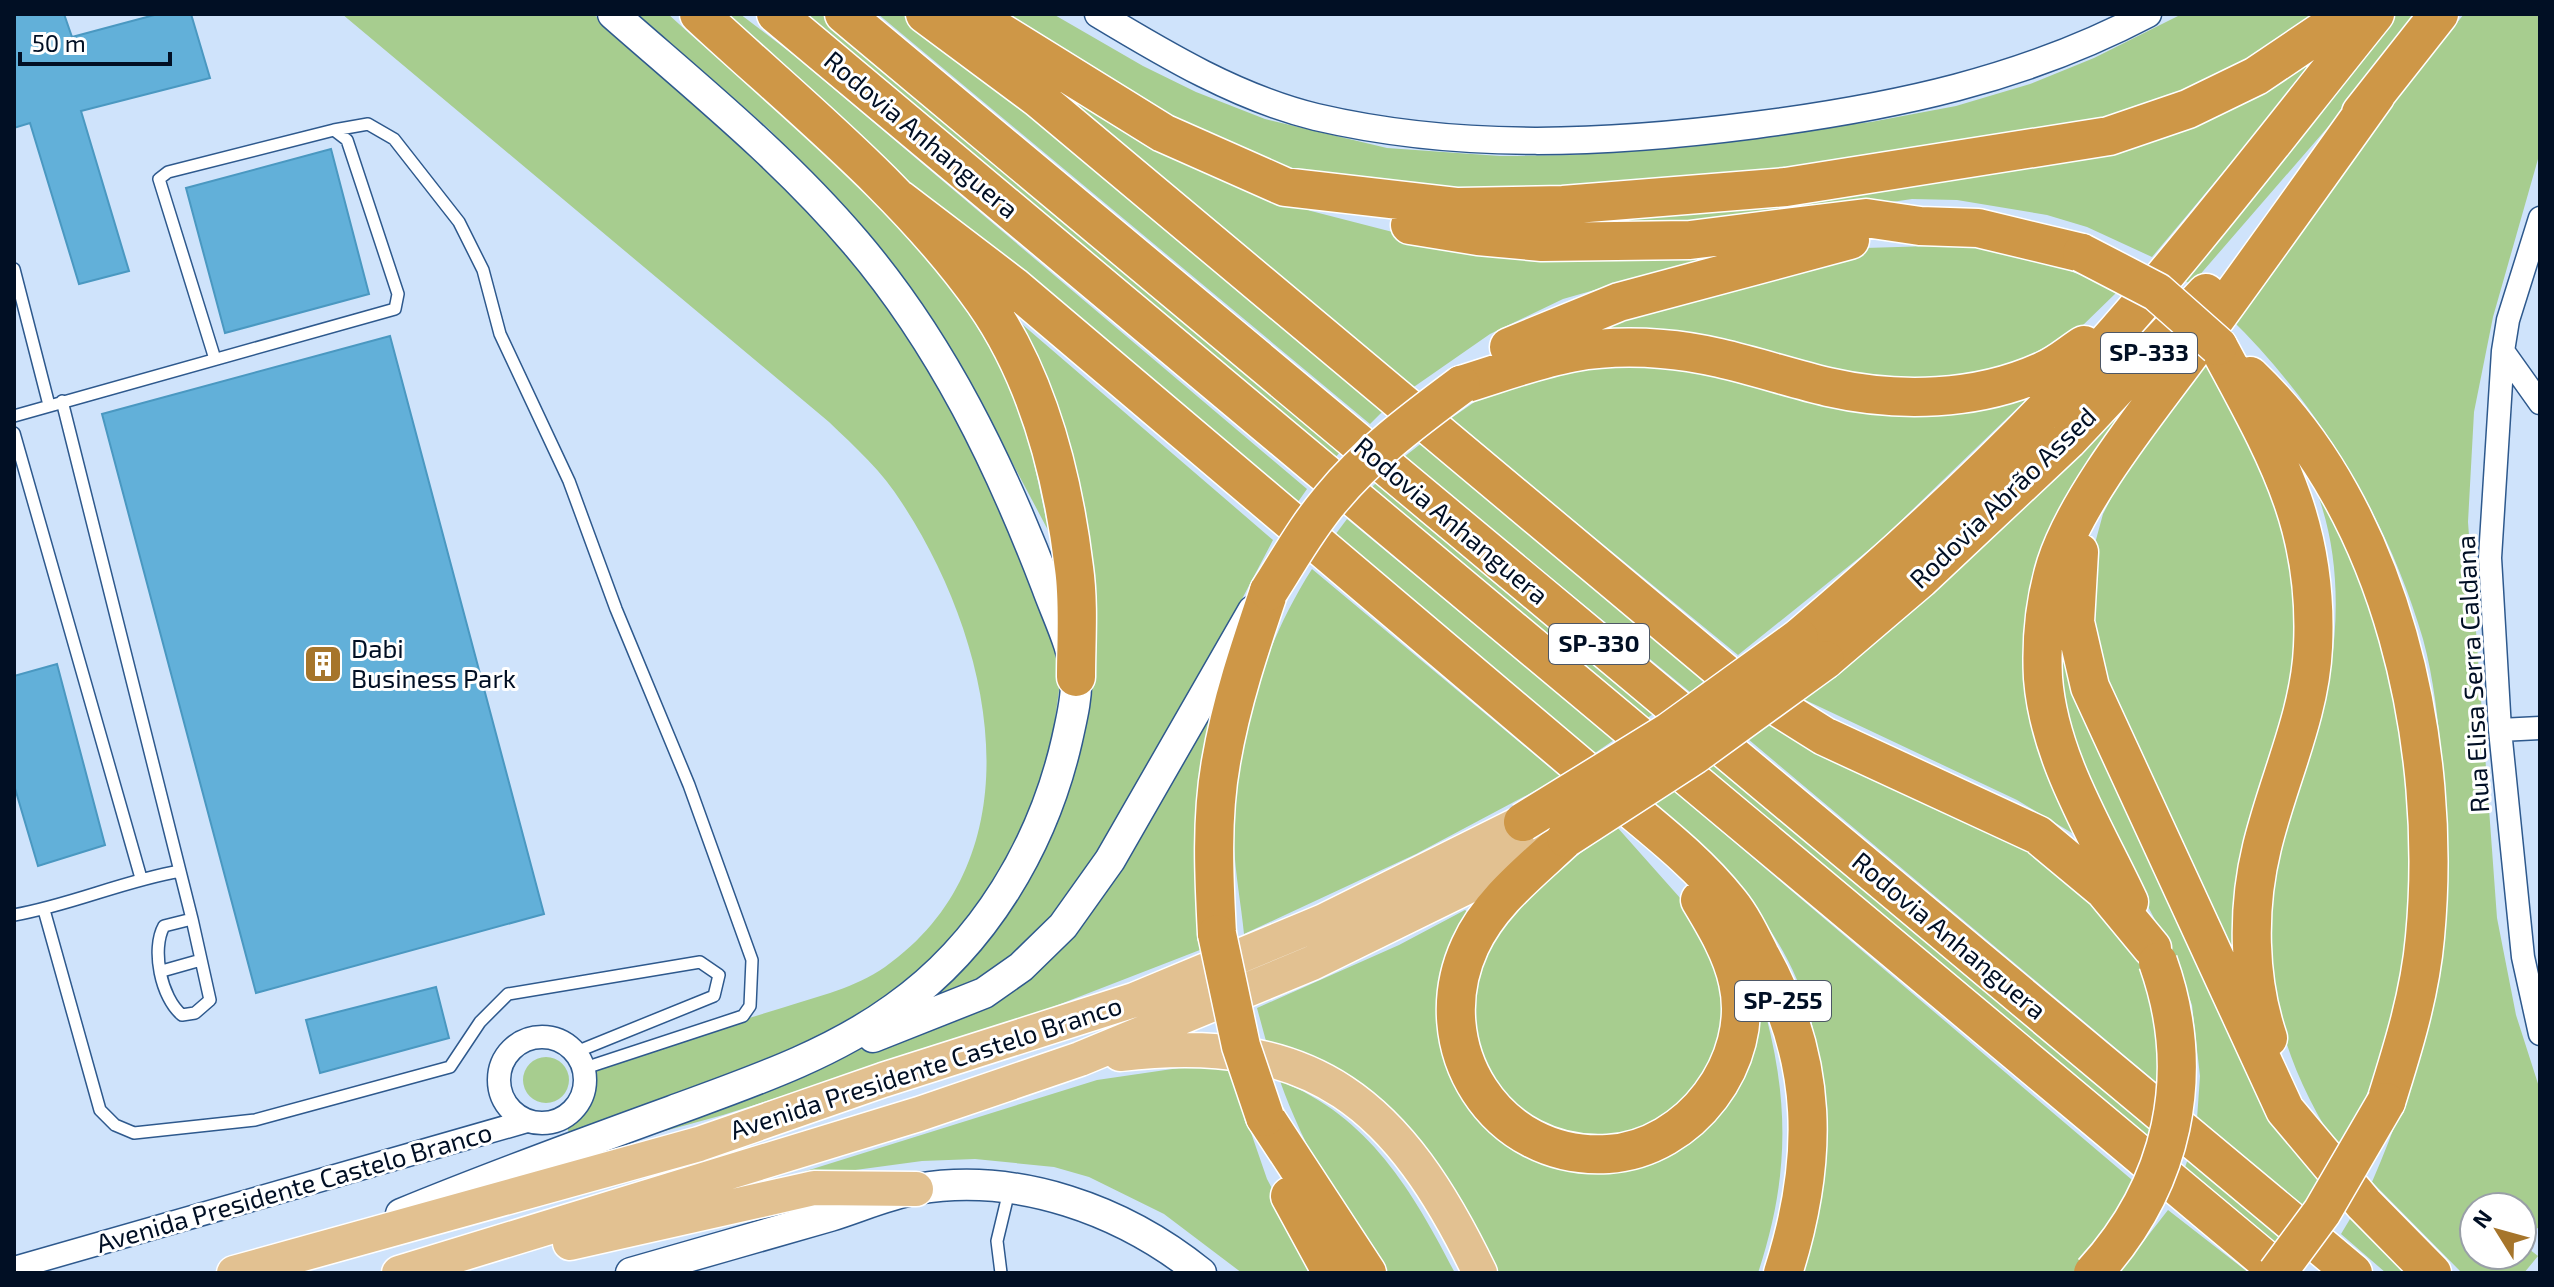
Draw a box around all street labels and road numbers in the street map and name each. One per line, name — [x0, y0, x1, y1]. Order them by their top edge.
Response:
street label: Rodovia Anhanguera — [819, 44, 1025, 224]
road number: SP-333 — [2101, 333, 2197, 373]
street label: Rodovia Abrão Assed — [1902, 400, 2102, 594]
street label: Rodovia Anhanguera — [1349, 430, 1555, 610]
street label: Rua Elisa Serra Caldana — [2449, 535, 2494, 814]
road number: SP-330 — [1549, 624, 1649, 664]
street label: Rodovia Anhanguera — [1847, 845, 2053, 1025]
road number: SP-255 — [1735, 981, 1831, 1021]
street label: Avenida Presidente Castelo Branco — [726, 988, 1125, 1145]
street label: Avenida Presidente Castelo Branco — [92, 1115, 495, 1258]

